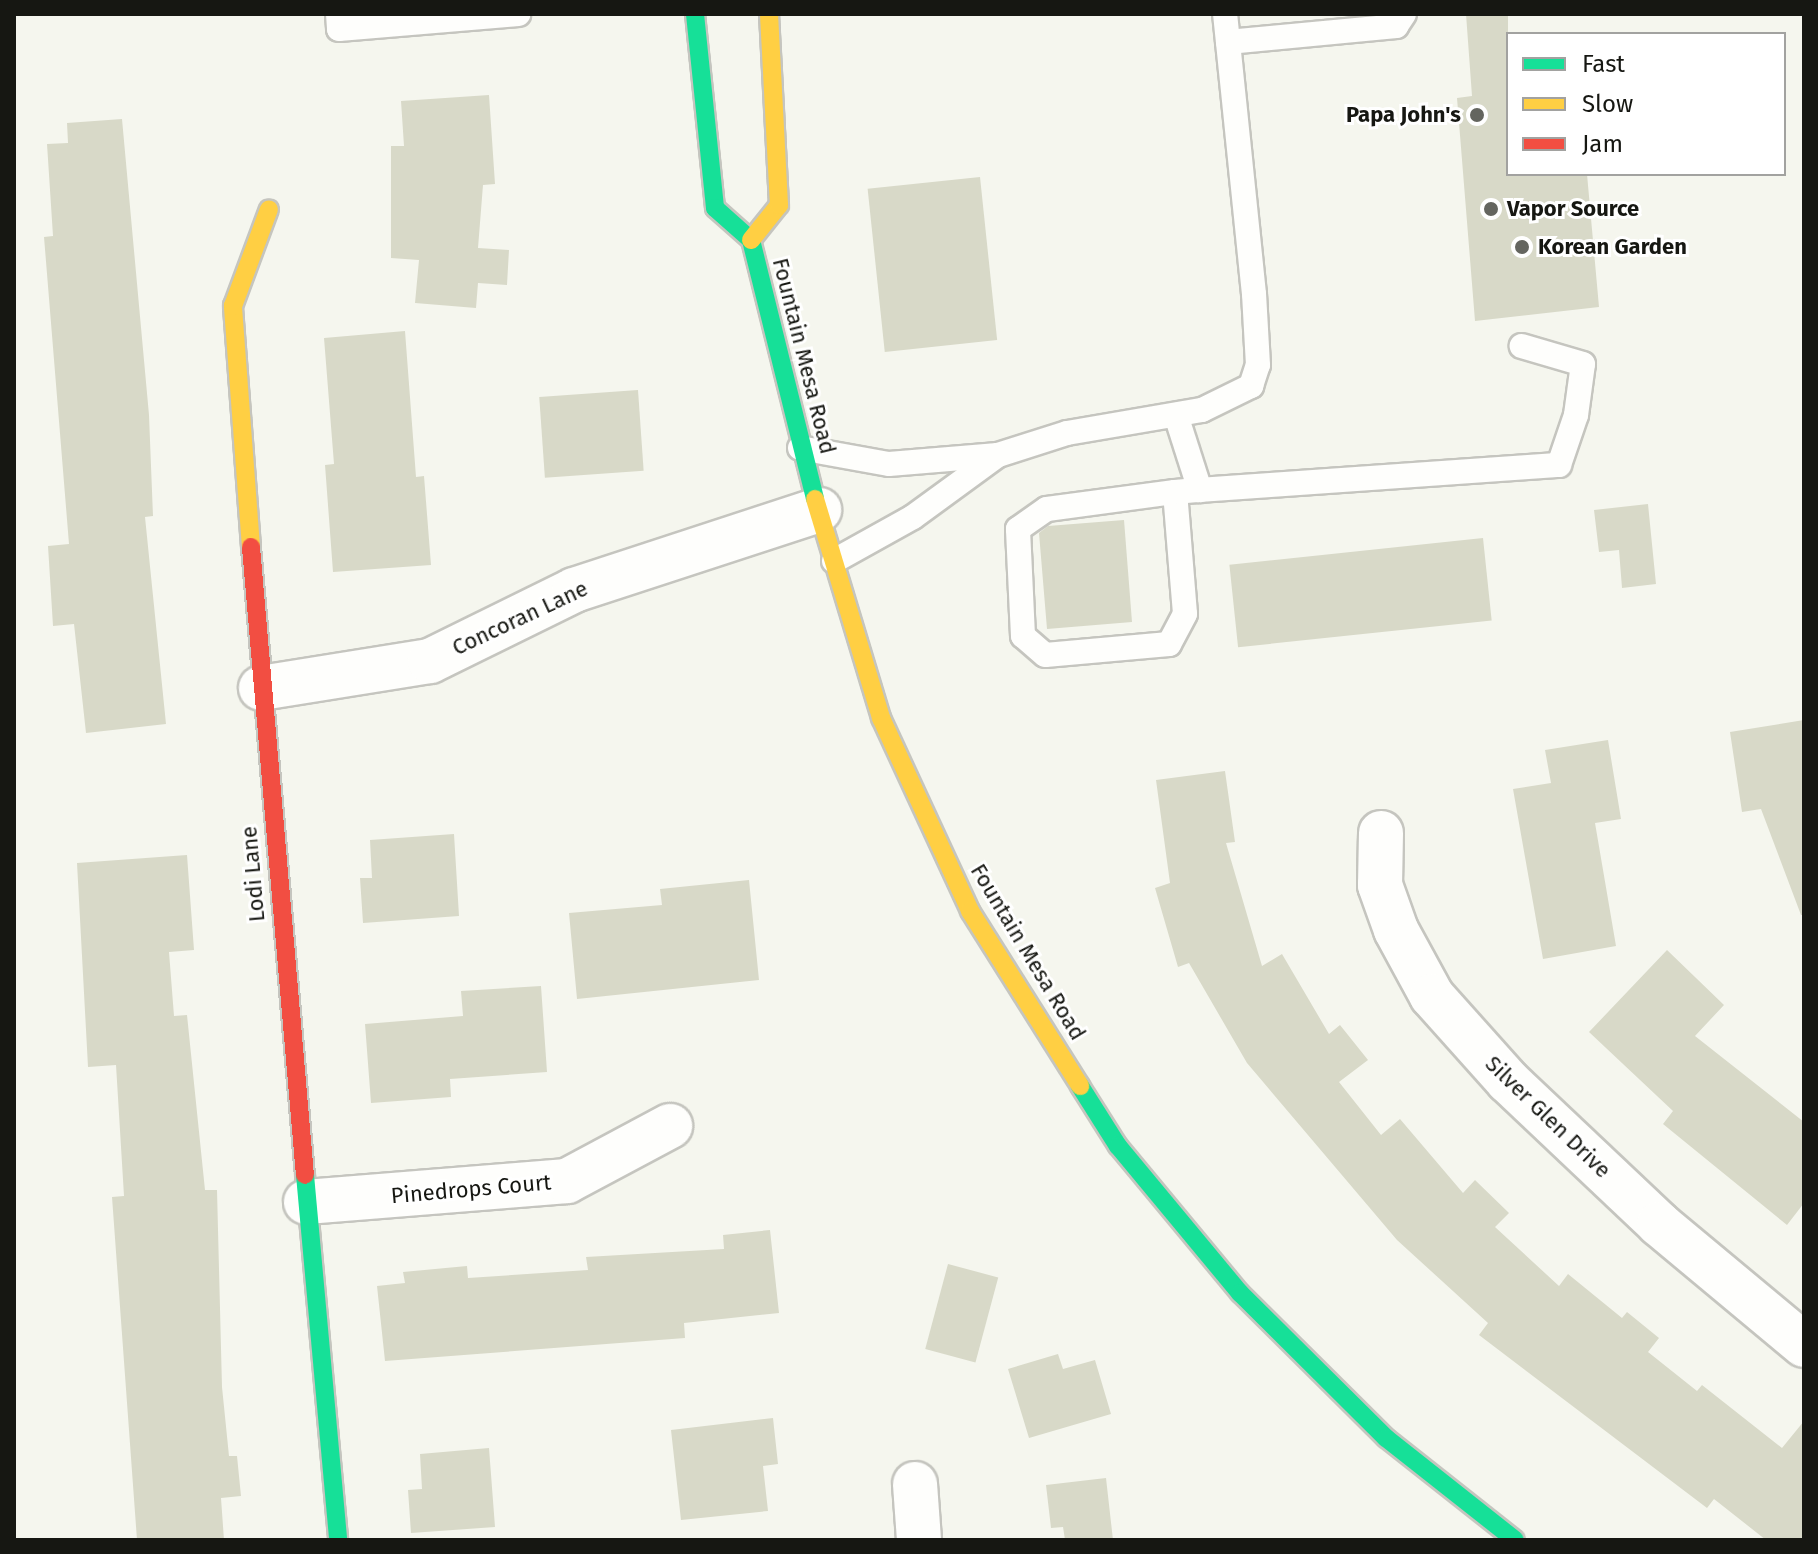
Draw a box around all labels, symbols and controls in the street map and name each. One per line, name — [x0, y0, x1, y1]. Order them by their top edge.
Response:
legend — [1506, 32, 1786, 176]
text: Fast — [1582, 50, 1625, 78]
text: Slow — [1582, 90, 1633, 118]
place label: Papa John's — [1346, 102, 1461, 128]
marker: Papa John's — [1468, 106, 1486, 124]
text: Jam — [1582, 130, 1623, 158]
place label: Vapor Source — [1507, 196, 1639, 222]
marker: Vapor Source — [1482, 200, 1500, 218]
place label: Korean Garden — [1538, 234, 1687, 260]
marker: Korean Garden — [1513, 238, 1531, 256]
street label: Fountain Mesa Road — [767, 255, 841, 457]
street label: Concoran Lane — [448, 575, 592, 661]
street label: Lodi Lane — [236, 825, 270, 923]
street label: Fountain Mesa Road — [965, 859, 1091, 1045]
street label: Silver Glen Drive — [1480, 1051, 1616, 1183]
street label: Pinedrops Court — [390, 1169, 552, 1209]

